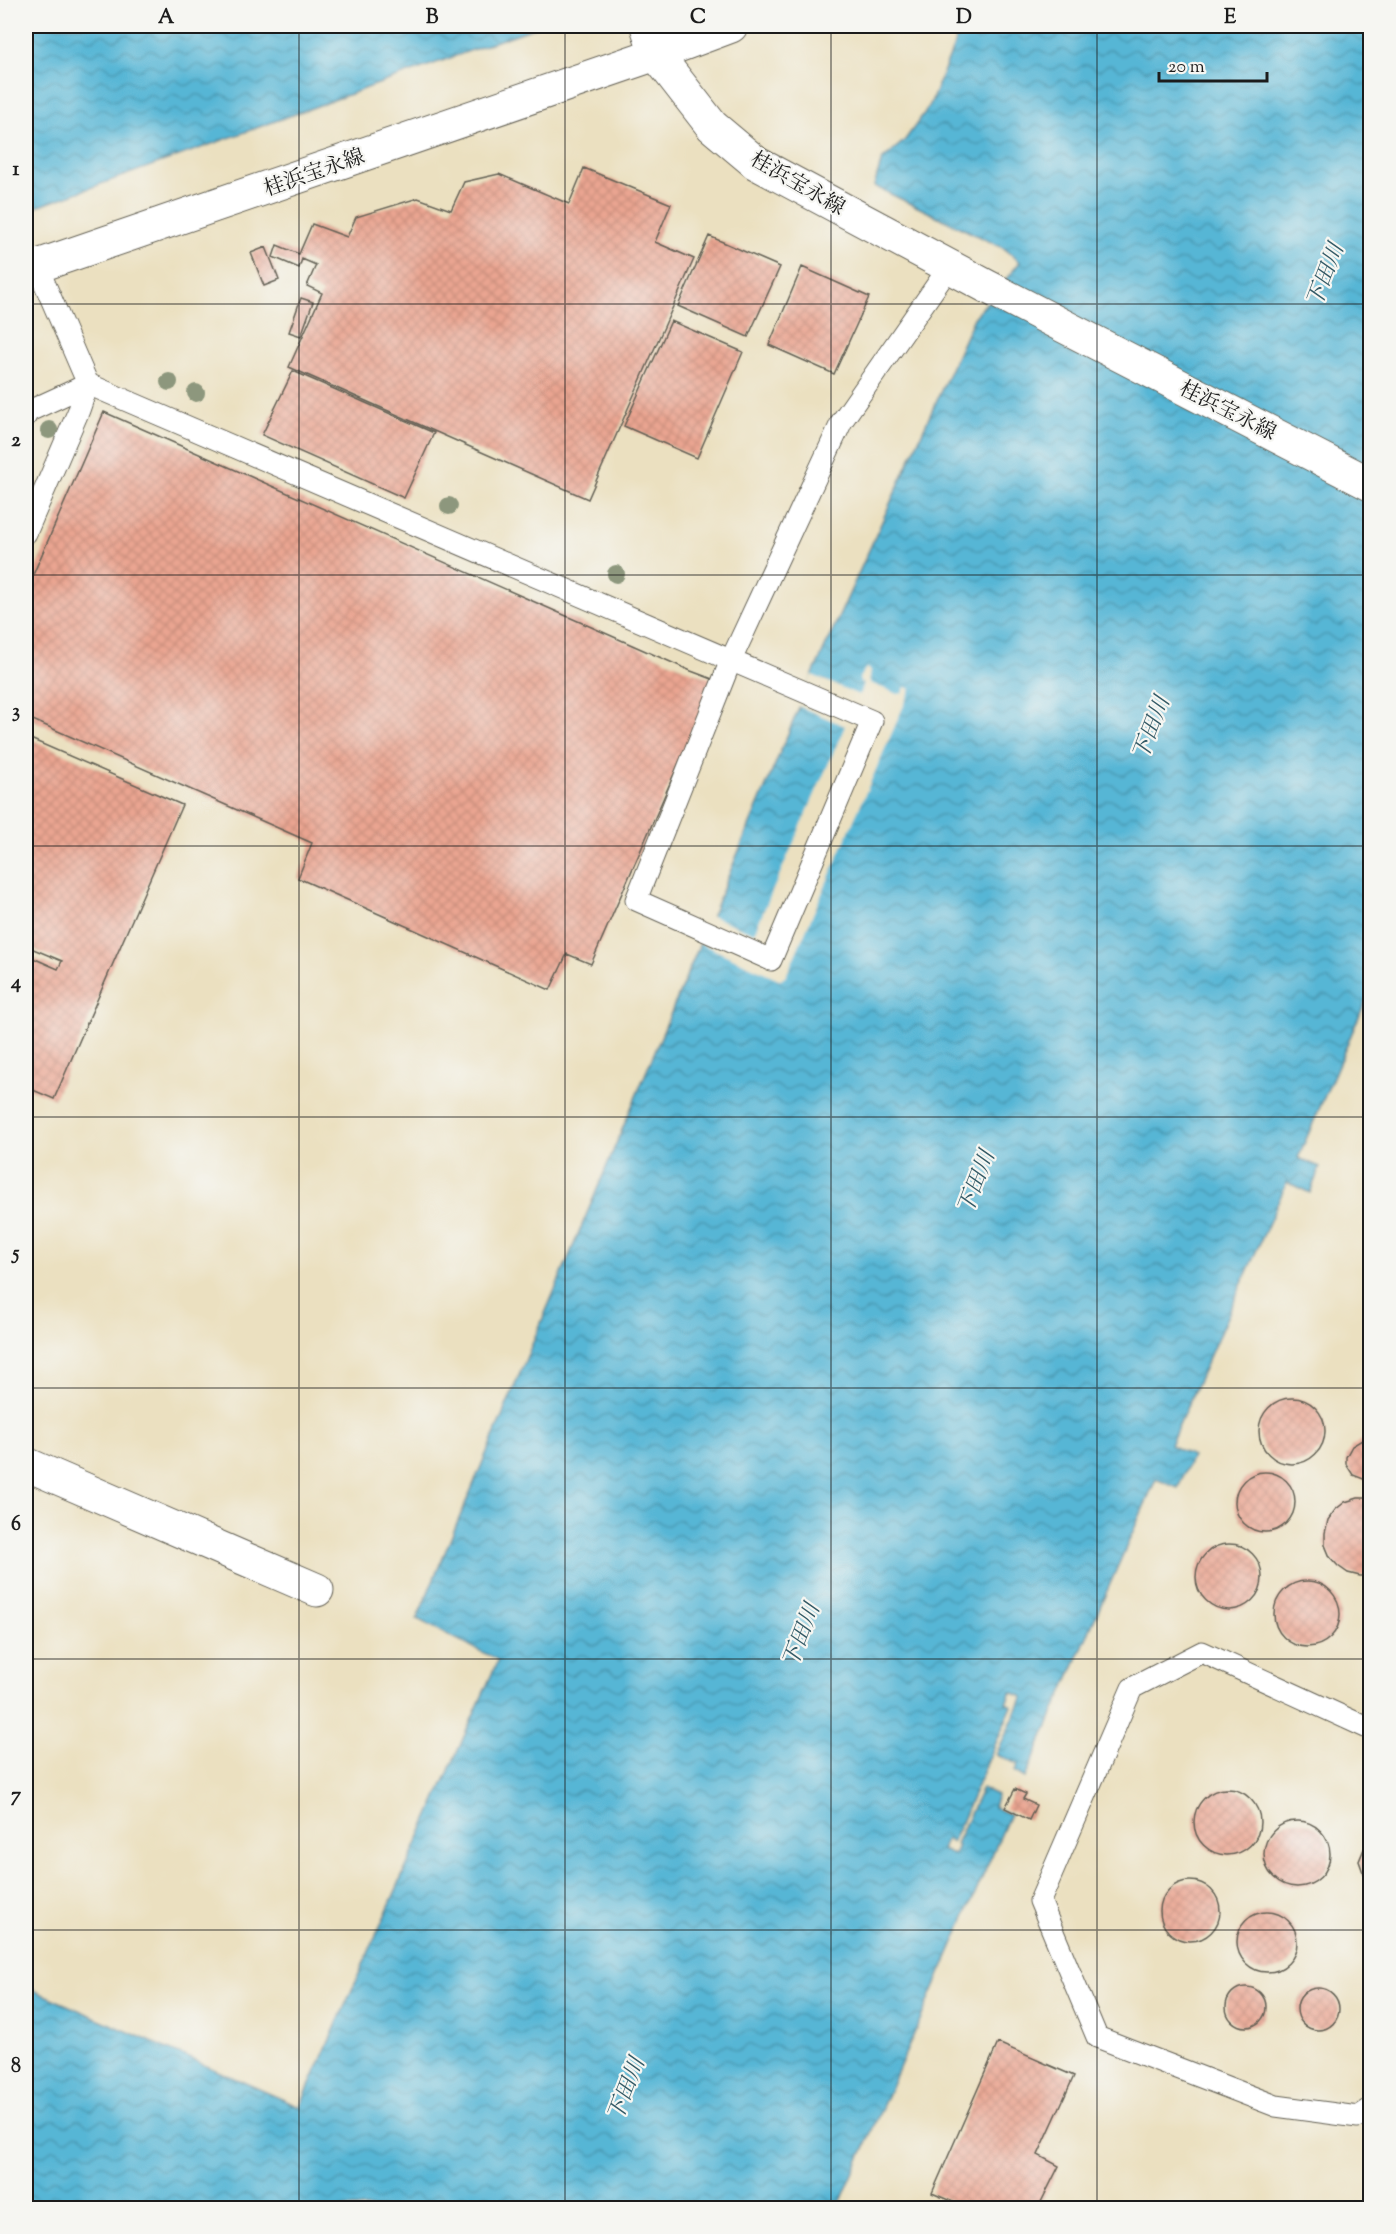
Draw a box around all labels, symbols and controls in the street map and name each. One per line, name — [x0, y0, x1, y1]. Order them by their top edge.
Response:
text: A — [158, 4, 175, 33]
text: B — [426, 4, 439, 33]
text: C — [690, 4, 706, 33]
text: D — [956, 4, 972, 33]
text: E — [1224, 4, 1237, 33]
scale bar — [1159, 45, 1267, 83]
text: 20 m — [1168, 55, 1205, 81]
street label: 桂浜宝永線 — [260, 143, 369, 205]
street label: 桂浜宝永線 — [744, 145, 850, 224]
text: 1 — [13, 156, 20, 185]
water label: 下田川 — [1300, 238, 1354, 313]
street label: 桂浜宝永線 — [1174, 375, 1281, 449]
text: 2 — [11, 427, 21, 456]
water label: 下田川 — [1126, 691, 1180, 766]
text: 3 — [12, 698, 20, 727]
text: 4 — [10, 969, 21, 998]
water label: 下田川 — [951, 1145, 1005, 1220]
text: 5 — [11, 1240, 20, 1269]
text: 6 — [11, 1511, 21, 1540]
water label: 下田川 — [776, 1598, 830, 1673]
text: 7 — [11, 1782, 22, 1811]
water label: 下田川 — [601, 2052, 655, 2127]
text: 8 — [11, 2053, 21, 2082]

